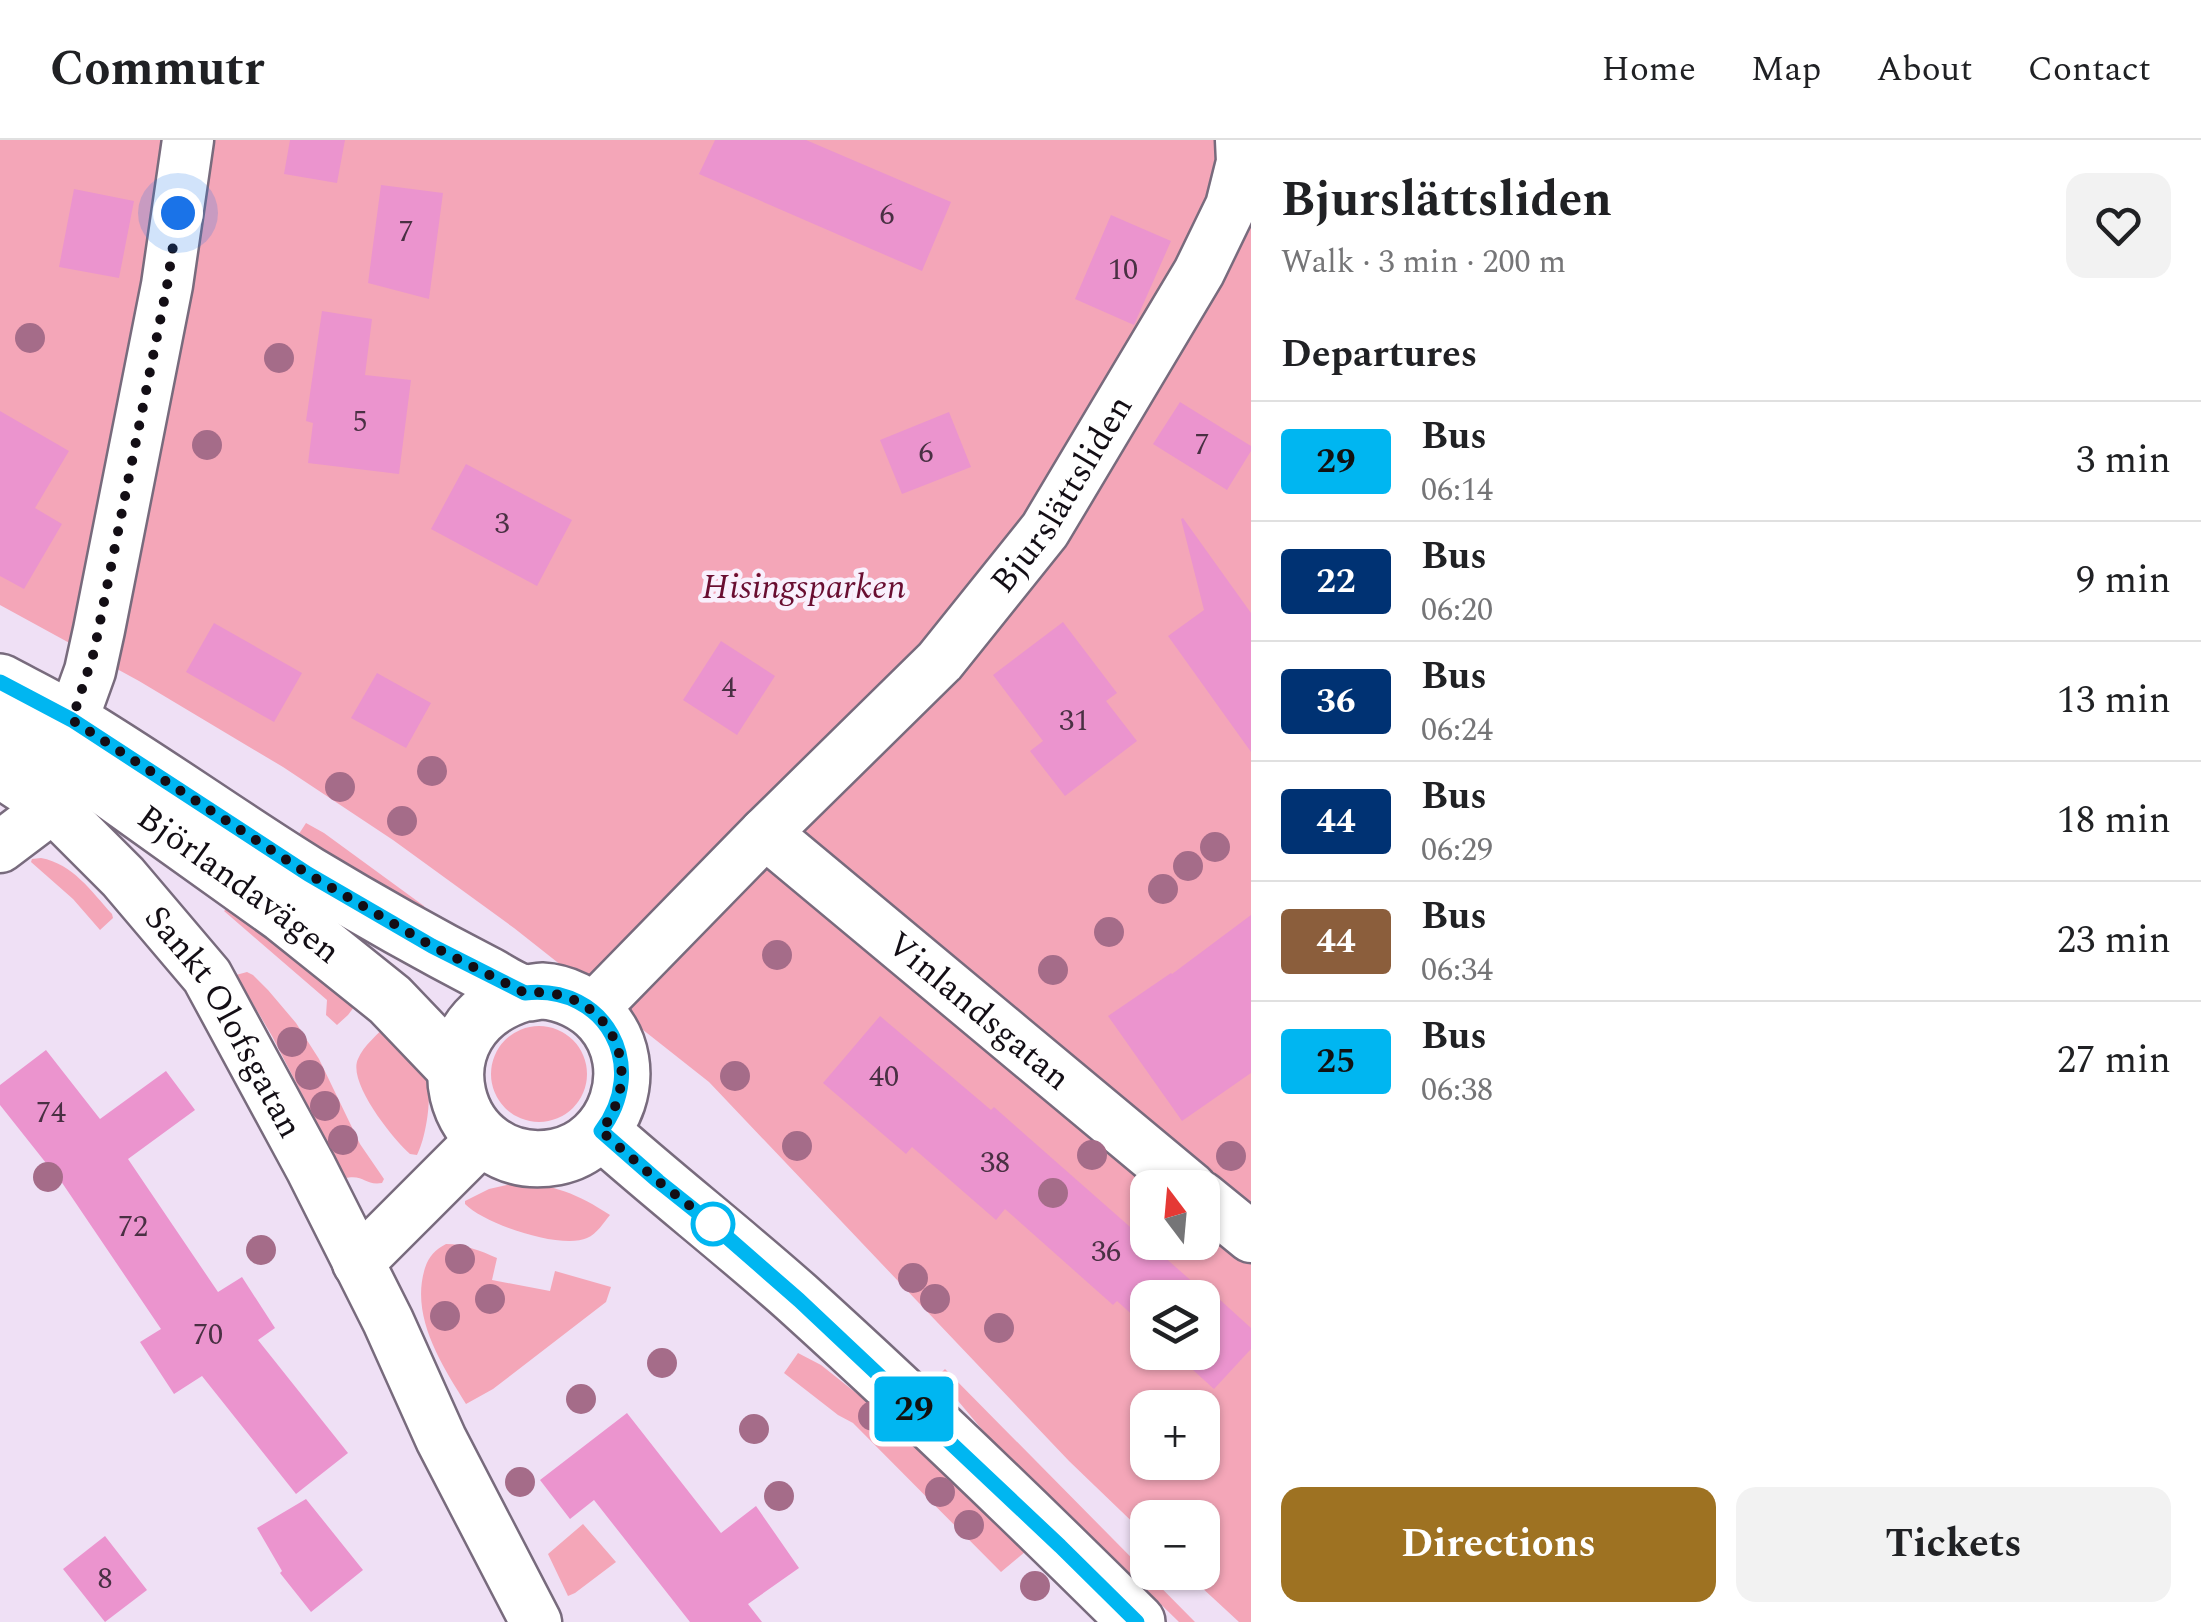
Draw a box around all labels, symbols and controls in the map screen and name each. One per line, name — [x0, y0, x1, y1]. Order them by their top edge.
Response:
text: Commutr — [50, 33, 264, 106]
text: Home — [1602, 43, 1696, 96]
text: Map — [1751, 43, 1821, 96]
text: About — [1876, 43, 1973, 96]
text: Contact — [2028, 43, 2151, 96]
text: Bjurslättsliden — [1281, 164, 1612, 237]
button: heart — [2066, 173, 2171, 278]
your location — [153, 188, 203, 238]
house number: 6 — [880, 192, 895, 238]
house number: 7 — [399, 209, 414, 255]
text: Walk · 3 min · 200 m — [1281, 238, 1566, 287]
house number: 10 — [1108, 247, 1138, 293]
text: Departures — [1281, 326, 1477, 384]
street label: Bjurslättsliden — [977, 385, 1146, 605]
house number: 5 — [353, 399, 368, 445]
text: Bus — [1421, 408, 1487, 466]
house number: 7 — [1195, 422, 1210, 468]
house number: 6 — [919, 430, 934, 476]
text: 3 min — [2076, 432, 2171, 490]
text: 29 — [1316, 435, 1356, 488]
text: 06:14 — [1421, 466, 1493, 515]
house number: 3 — [495, 501, 510, 547]
text: Bus — [1421, 528, 1487, 586]
text: 9 min — [2076, 552, 2171, 610]
text: 22 — [1316, 555, 1356, 608]
park label: Hisingsparken — [702, 561, 906, 614]
text: 06:20 — [1421, 586, 1493, 635]
text: Bus — [1421, 648, 1487, 706]
house number: 4 — [722, 665, 737, 711]
text: 13 min — [2057, 672, 2171, 730]
text: 36 — [1316, 675, 1356, 728]
house number: 31 — [1059, 698, 1089, 744]
text: 06:24 — [1421, 706, 1493, 755]
text: Bus — [1421, 768, 1487, 826]
street label: Björlandavägen — [126, 792, 352, 977]
text: 18 min — [2057, 792, 2171, 850]
text: 44 — [1316, 795, 1356, 848]
text: 06:29 — [1421, 826, 1493, 875]
text: Bus — [1421, 888, 1487, 946]
street label: Sankt Olofsgatan — [131, 893, 317, 1148]
text: 23 min — [2057, 912, 2171, 970]
text: 44 — [1316, 915, 1356, 968]
street label: Vinlandsgatan — [875, 919, 1082, 1103]
text: 06:34 — [1421, 946, 1493, 995]
text: Bus — [1421, 1008, 1487, 1066]
text: 27 min — [2057, 1032, 2171, 1090]
text: 25 — [1316, 1035, 1356, 1088]
house number: 40 — [869, 1054, 899, 1100]
text: 06:38 — [1421, 1066, 1493, 1115]
house number: 74 — [36, 1090, 66, 1136]
house number: 38 — [980, 1140, 1010, 1186]
north arrow — [1130, 1170, 1220, 1260]
map controls — [1130, 1170, 1220, 1590]
unlabelled marker — [692, 1203, 734, 1245]
house number: 72 — [118, 1204, 148, 1250]
house number: 36 — [1091, 1229, 1121, 1275]
button: layers — [1130, 1280, 1220, 1370]
house number: 70 — [193, 1312, 223, 1358]
line badge: 29 — [869, 1376, 959, 1442]
text: 29 — [894, 1383, 934, 1436]
button: + — [1130, 1390, 1220, 1480]
button: Directions — [1281, 1487, 1716, 1602]
button: Tickets — [1736, 1487, 2171, 1602]
button: − — [1130, 1500, 1220, 1590]
house number: 8 — [98, 1556, 113, 1602]

